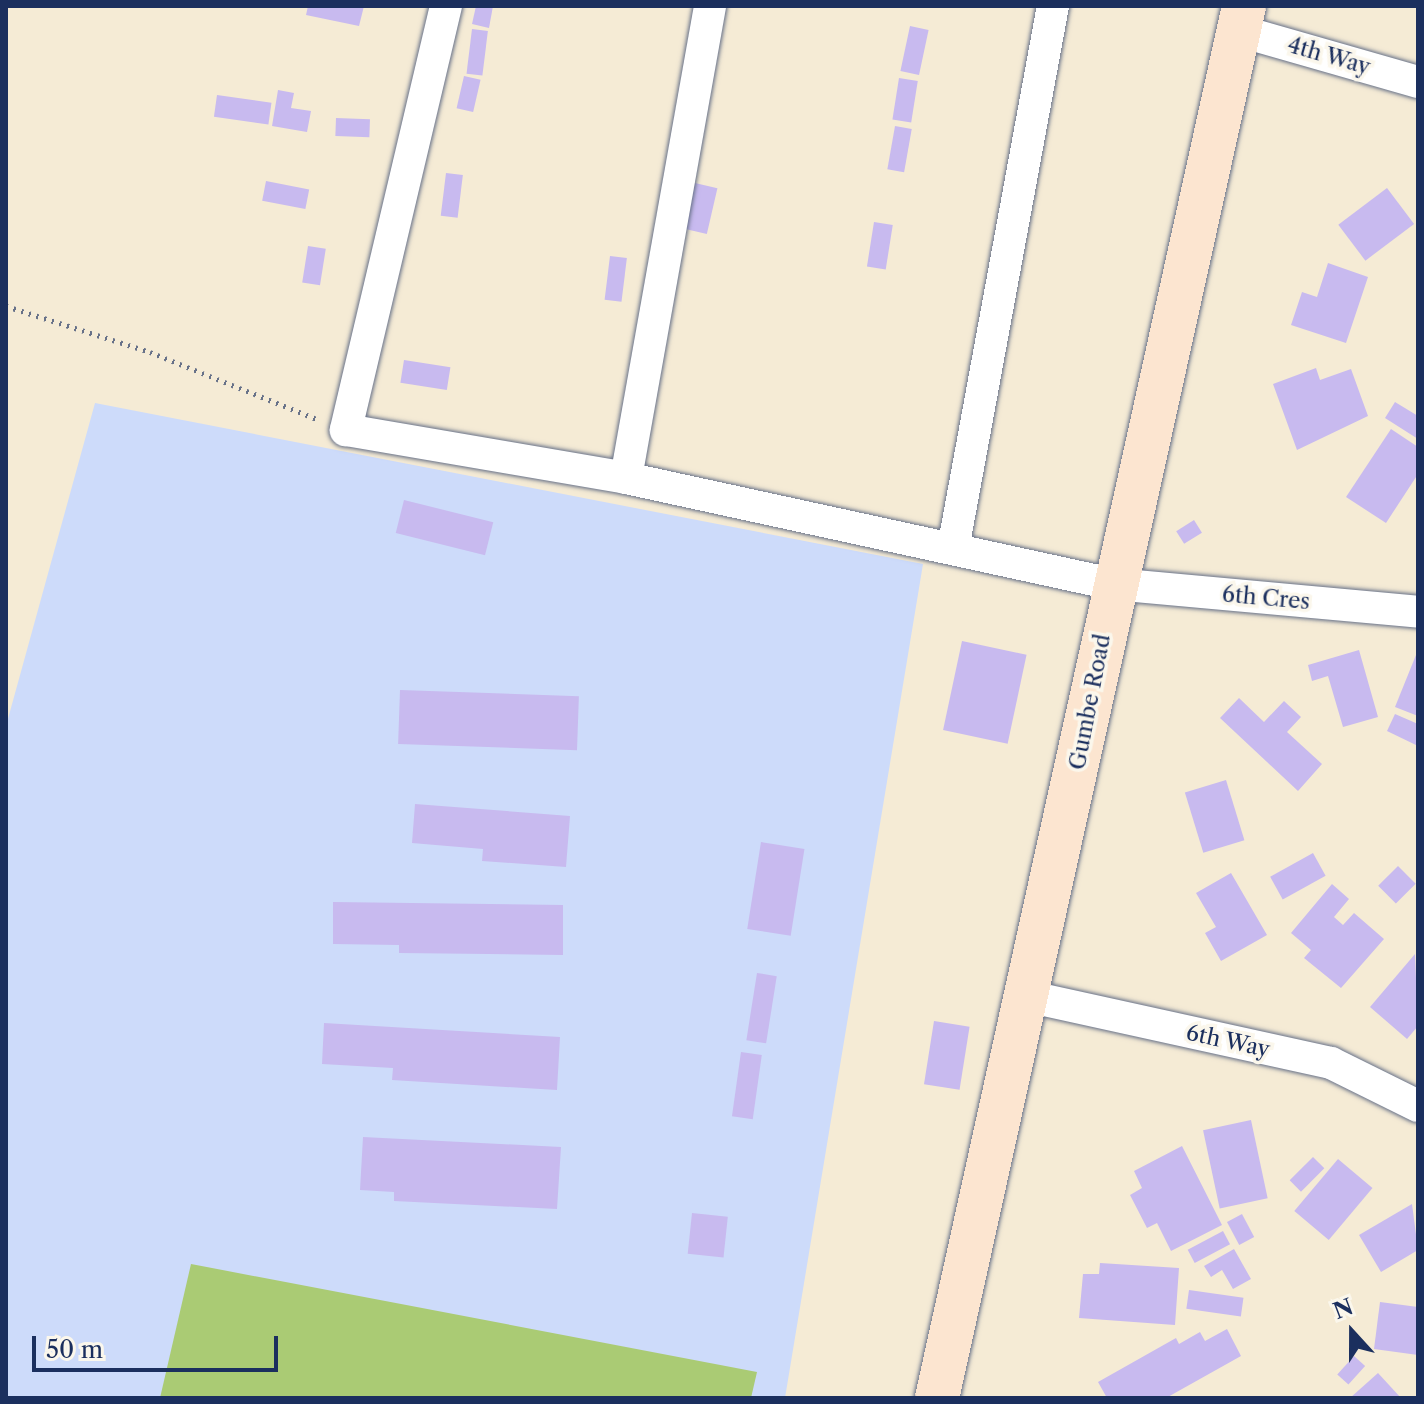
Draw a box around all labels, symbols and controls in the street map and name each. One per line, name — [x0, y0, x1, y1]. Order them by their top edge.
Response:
street label: 4th Way — [1284, 32, 1374, 80]
street label: 6th Cres — [1221, 581, 1311, 615]
street label: Gumbe Road — [1064, 632, 1116, 772]
street label: 6th Way — [1183, 1019, 1273, 1063]
north arrow — [1312, 1292, 1392, 1372]
text: N — [1329, 1293, 1357, 1325]
scale bar — [36, 1320, 282, 1370]
text: 50 m — [46, 1335, 103, 1364]

